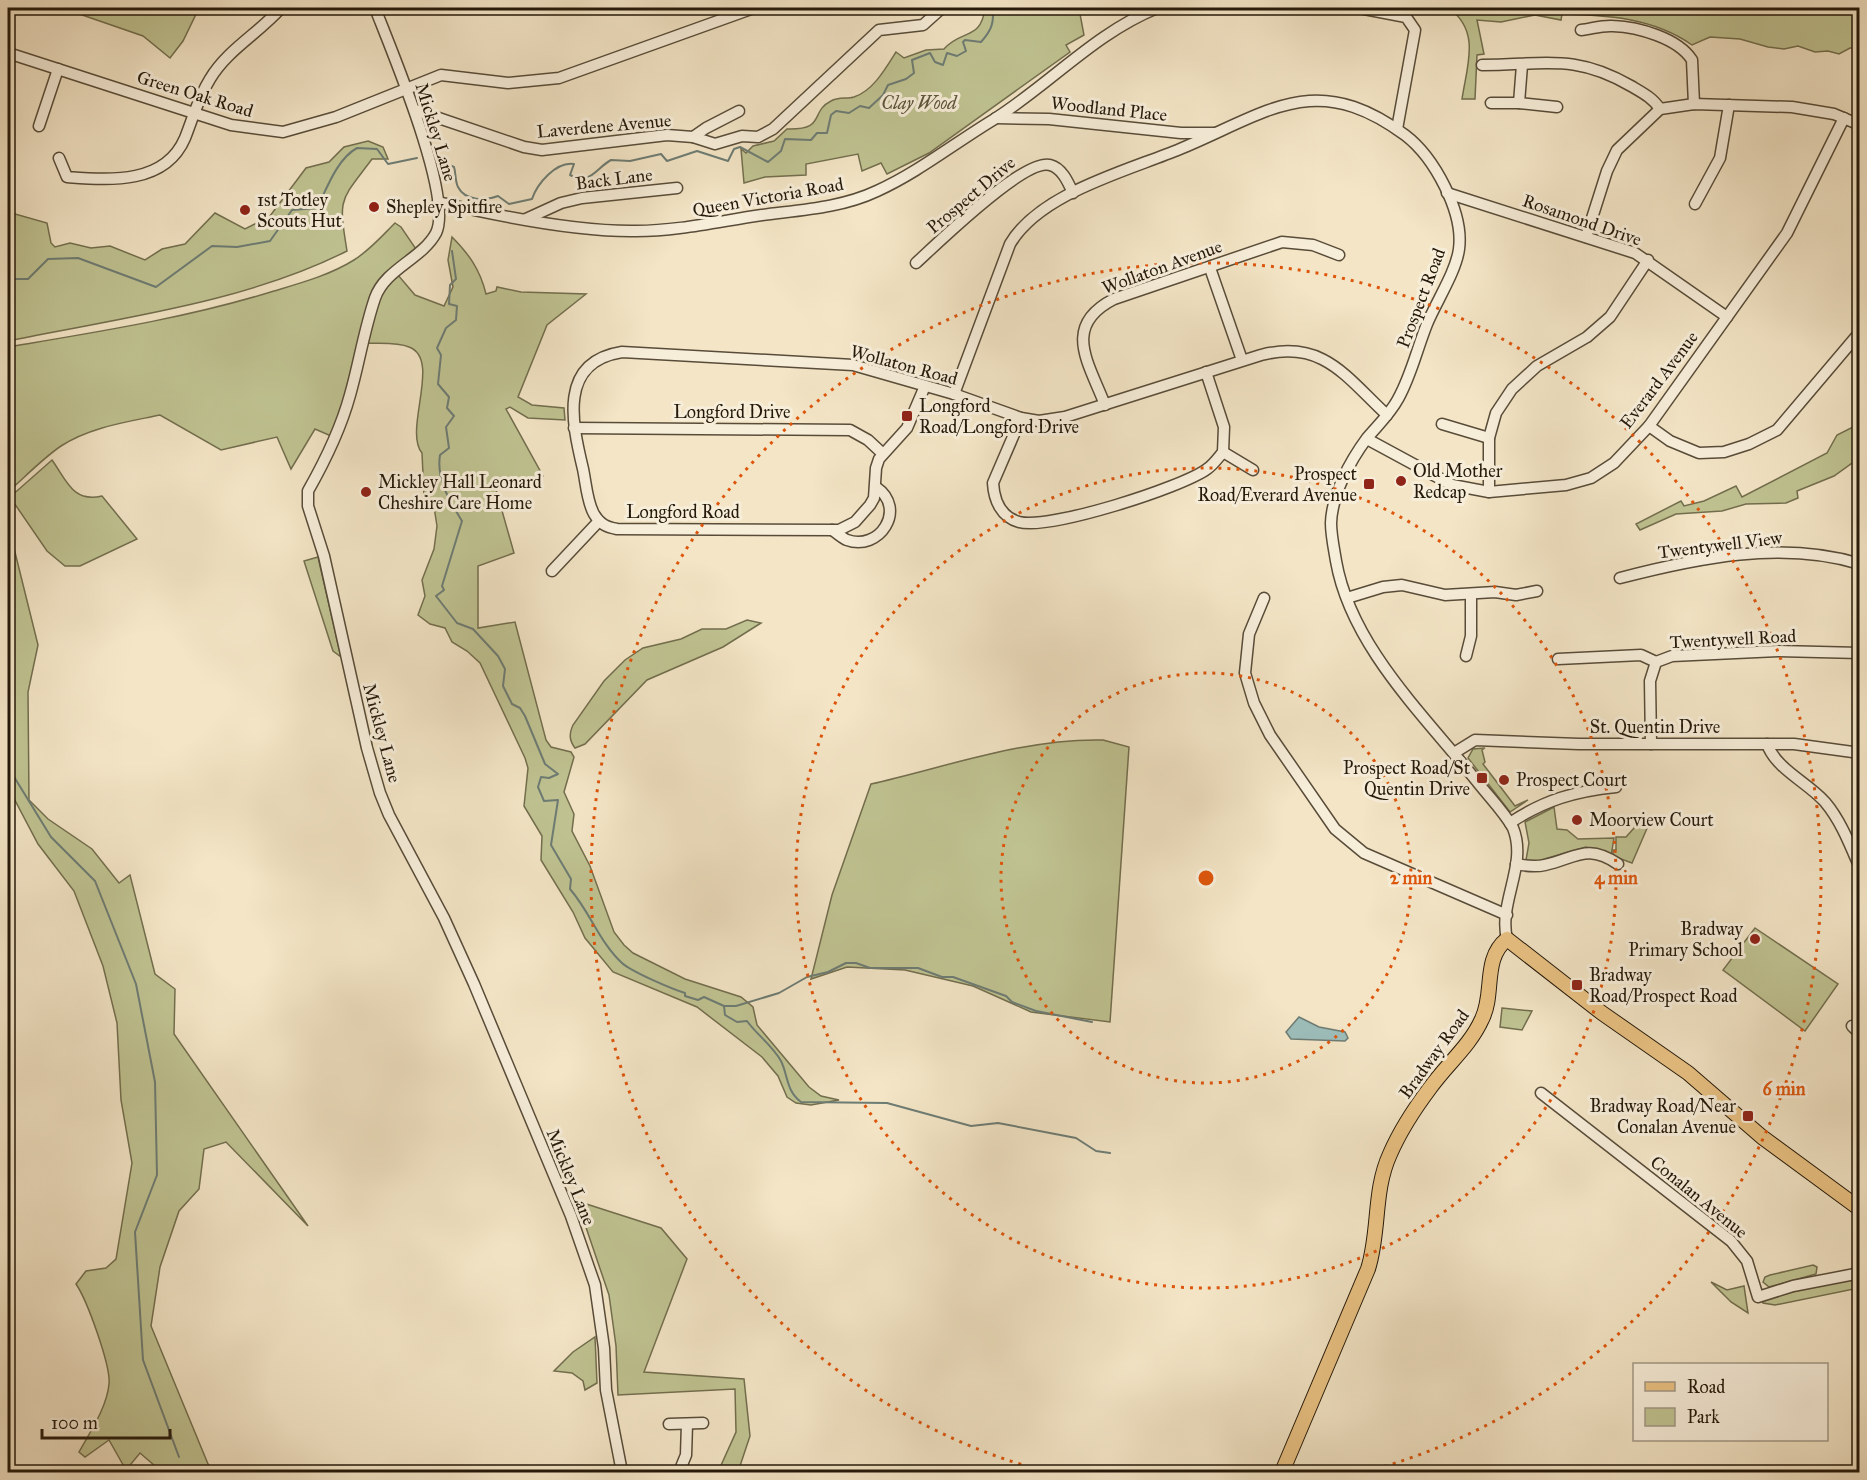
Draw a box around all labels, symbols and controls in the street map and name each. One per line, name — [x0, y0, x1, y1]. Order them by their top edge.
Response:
street label: Green Oak Road — [134, 66, 256, 122]
street label: Mickley Lane — [411, 80, 461, 184]
park label: Clay Wood — [881, 92, 958, 114]
street label: Woodland Place — [1050, 92, 1168, 126]
street label: Laverdene Avenue — [536, 109, 672, 143]
street label: Prospect Drive — [922, 152, 1020, 238]
street label: Back Lane — [574, 163, 654, 195]
street label: Queen Victoria Road — [691, 173, 845, 221]
place label: 1st Totley Scouts Hut — [257, 189, 343, 232]
street label: Rosamond Drive — [1520, 189, 1644, 251]
place label: Shepley Spitfire — [386, 196, 502, 218]
marker: Shepley Spitfire — [367, 200, 381, 214]
marker: 1st Totley Scouts Hut — [238, 203, 252, 217]
street label: Wollaton Avenue — [1099, 235, 1225, 299]
street label: Prospect Road — [1392, 245, 1450, 351]
street label: Everard Avenue — [1615, 327, 1703, 433]
street label: Wollaton Road — [848, 340, 960, 390]
place label: Longford Road/Longford Drive — [919, 395, 1079, 439]
street label: Longford Drive — [674, 401, 790, 424]
marker: Longford Road/Longford Drive — [900, 409, 914, 423]
place label: Old Mother Redcap — [1413, 460, 1503, 503]
place label: Prospect Road/Everard Avenue — [1197, 463, 1358, 506]
place label: Mickley Hall Leonard Cheshire Care Home — [378, 471, 542, 514]
marker: Old Mother Redcap — [1394, 474, 1408, 488]
marker: Prospect Road/Everard Avenue — [1362, 477, 1376, 491]
marker: Mickley Hall Leonard Cheshire Care Home — [359, 485, 373, 499]
street label: Longford Road — [626, 501, 740, 524]
street label: Twentywell View — [1657, 526, 1784, 564]
street label: Twentywell Road — [1669, 625, 1797, 653]
street label: Mickley Lane — [358, 681, 406, 785]
street label: St. Quentin Drive — [1590, 716, 1720, 738]
place label: Prospect Road/St Quentin Drive — [1343, 757, 1471, 800]
place label: Prospect Court — [1516, 769, 1628, 791]
marker: Prospect Road/St Quentin Drive — [1475, 771, 1489, 785]
marker: Prospect Court — [1497, 773, 1511, 787]
place label: Moorview Court — [1589, 809, 1714, 831]
marker: Moorview Court — [1570, 813, 1584, 827]
text: 2 min — [1390, 867, 1433, 889]
text: 4 min — [1594, 867, 1638, 890]
centre of rings — [1196, 868, 1216, 888]
place label: Bradway Primary School — [1628, 918, 1744, 961]
marker: Bradway Primary School — [1748, 932, 1762, 946]
place label: Bradway Road/Prospect Road — [1589, 964, 1738, 1007]
marker: Bradway Road/Prospect Road — [1570, 978, 1584, 992]
street label: Bradway Road — [1394, 1005, 1474, 1103]
text: 6 min — [1763, 1078, 1806, 1100]
place label: Bradway Road/Near Conalan Avenue — [1589, 1095, 1736, 1138]
marker: Bradway Road/Near Conalan Avenue — [1741, 1109, 1755, 1123]
street label: Mickley Lane — [542, 1126, 600, 1228]
street label: Conalan Avenue — [1646, 1151, 1752, 1243]
legend — [1633, 1363, 1828, 1441]
text: Road — [1687, 1376, 1725, 1398]
scale bar — [42, 1402, 170, 1440]
text: Park — [1687, 1406, 1720, 1428]
text: 100 m — [51, 1412, 98, 1434]

